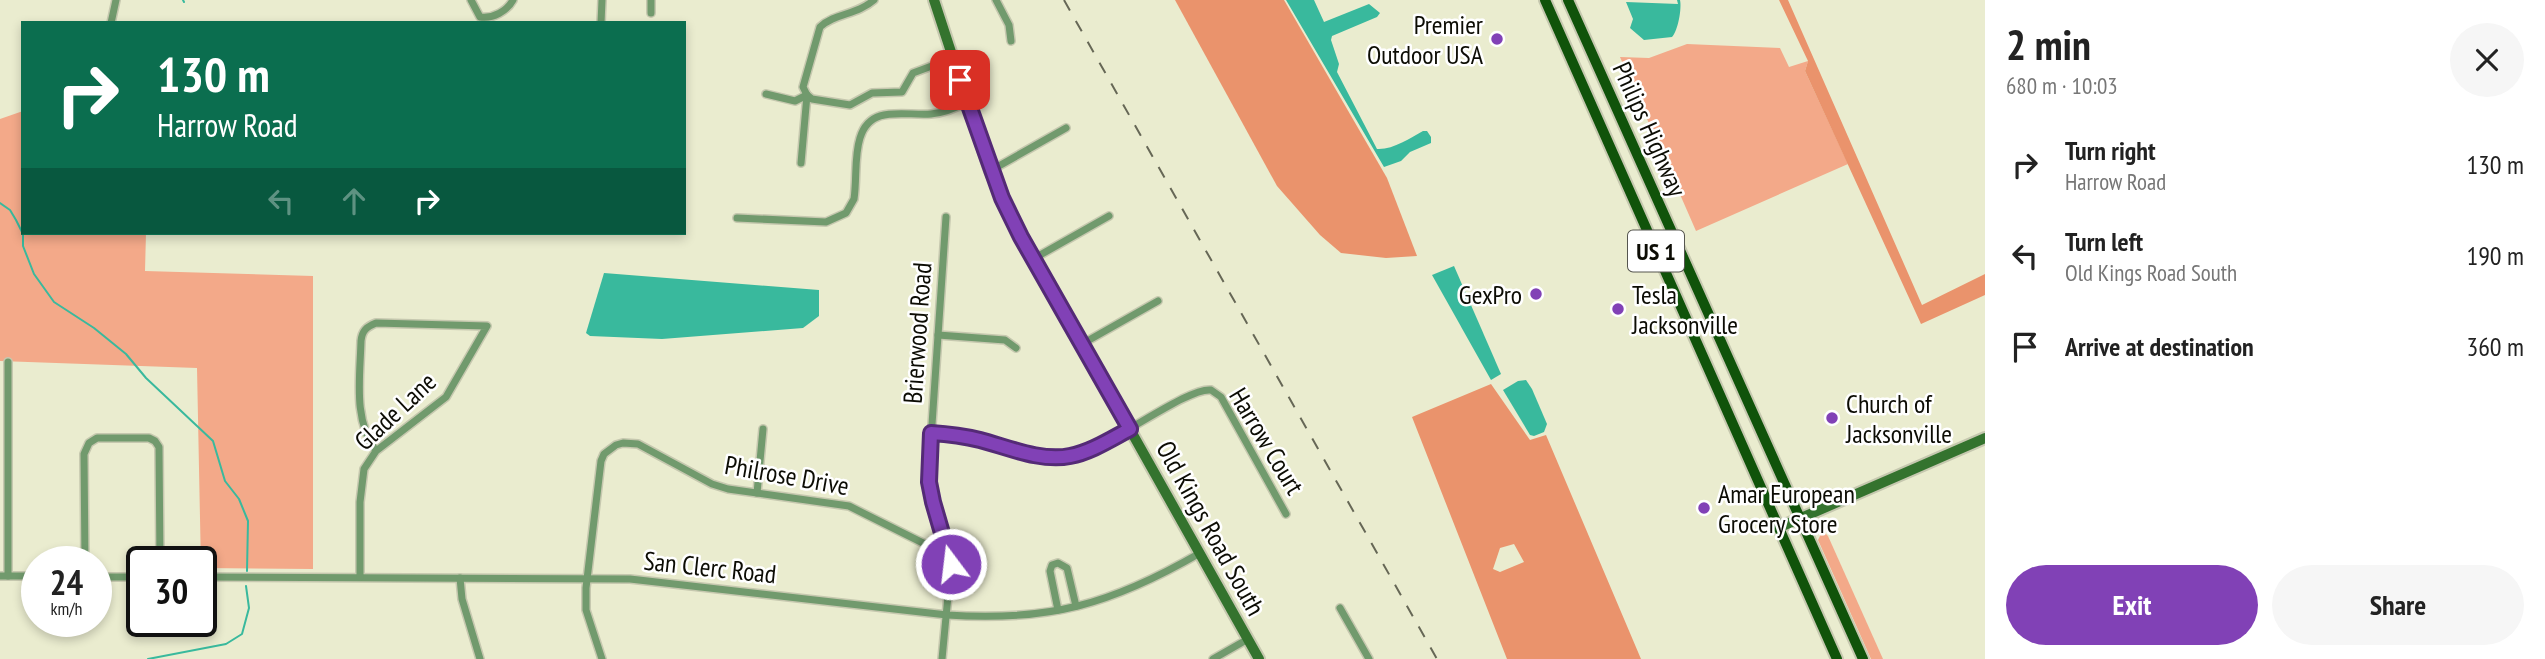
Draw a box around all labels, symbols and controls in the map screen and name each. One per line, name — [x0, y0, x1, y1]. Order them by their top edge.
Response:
place label: Premier Outdoor USA — [1367, 8, 1484, 71]
text: 2 min — [2006, 17, 2091, 72]
button: close — [2450, 23, 2524, 97]
marker: Premier Outdoor USA — [1489, 31, 1505, 47]
text: 130 m — [157, 42, 270, 106]
icon: right — [42, 49, 133, 140]
pin — [930, 50, 990, 110]
street label: Philips Highway — [1606, 57, 1694, 202]
icon: arrive — [941, 61, 979, 99]
text: 680 m · 10:03 — [2006, 71, 2118, 100]
text: Harrow Road — [157, 104, 298, 146]
text: Turn right — [2065, 134, 2156, 167]
icon: right — [2006, 146, 2044, 184]
text: 130 m — [2466, 148, 2524, 181]
text: Harrow Road — [2065, 167, 2166, 196]
icon: left — [262, 182, 300, 220]
icon: ahead — [335, 182, 373, 220]
icon: right — [408, 182, 446, 220]
text: Turn left — [2065, 225, 2143, 258]
road number: US 1 — [1628, 230, 1684, 272]
icon: left — [2006, 237, 2044, 275]
text: 190 m — [2466, 239, 2524, 272]
text: Old Kings Road South — [2065, 258, 2237, 287]
street label: Brierwood Road — [896, 261, 938, 405]
place label: GexPro — [1459, 278, 1522, 311]
place label: Tesla Jacksonville — [1631, 278, 1738, 341]
marker: GexPro — [1528, 286, 1544, 302]
marker: Tesla Jacksonville — [1610, 301, 1626, 317]
icon: arrive — [2006, 328, 2044, 366]
text: Arrive at destination — [2065, 330, 2254, 363]
text: 360 m — [2466, 330, 2524, 363]
street label: Glade Lane — [347, 365, 443, 457]
street label: Harrow Court — [1222, 382, 1312, 500]
place label: Church of Jacksonville — [1845, 387, 1952, 450]
marker: Church of Jacksonville — [1824, 410, 1840, 426]
street label: Old Kings Road South — [1149, 435, 1273, 621]
street label: Philrose Drive — [722, 448, 852, 502]
place label: Amar European Grocery Store — [1718, 477, 1855, 540]
marker: Amar European Grocery Store — [1696, 500, 1712, 516]
position arrow — [914, 527, 988, 601]
street label: San Clerc Road — [642, 544, 778, 590]
speed limit sign: 30 — [126, 546, 217, 637]
text: 24 — [50, 559, 83, 605]
button: Exit — [2006, 565, 2258, 645]
button: Share — [2272, 565, 2524, 645]
text: km/h — [51, 597, 82, 620]

